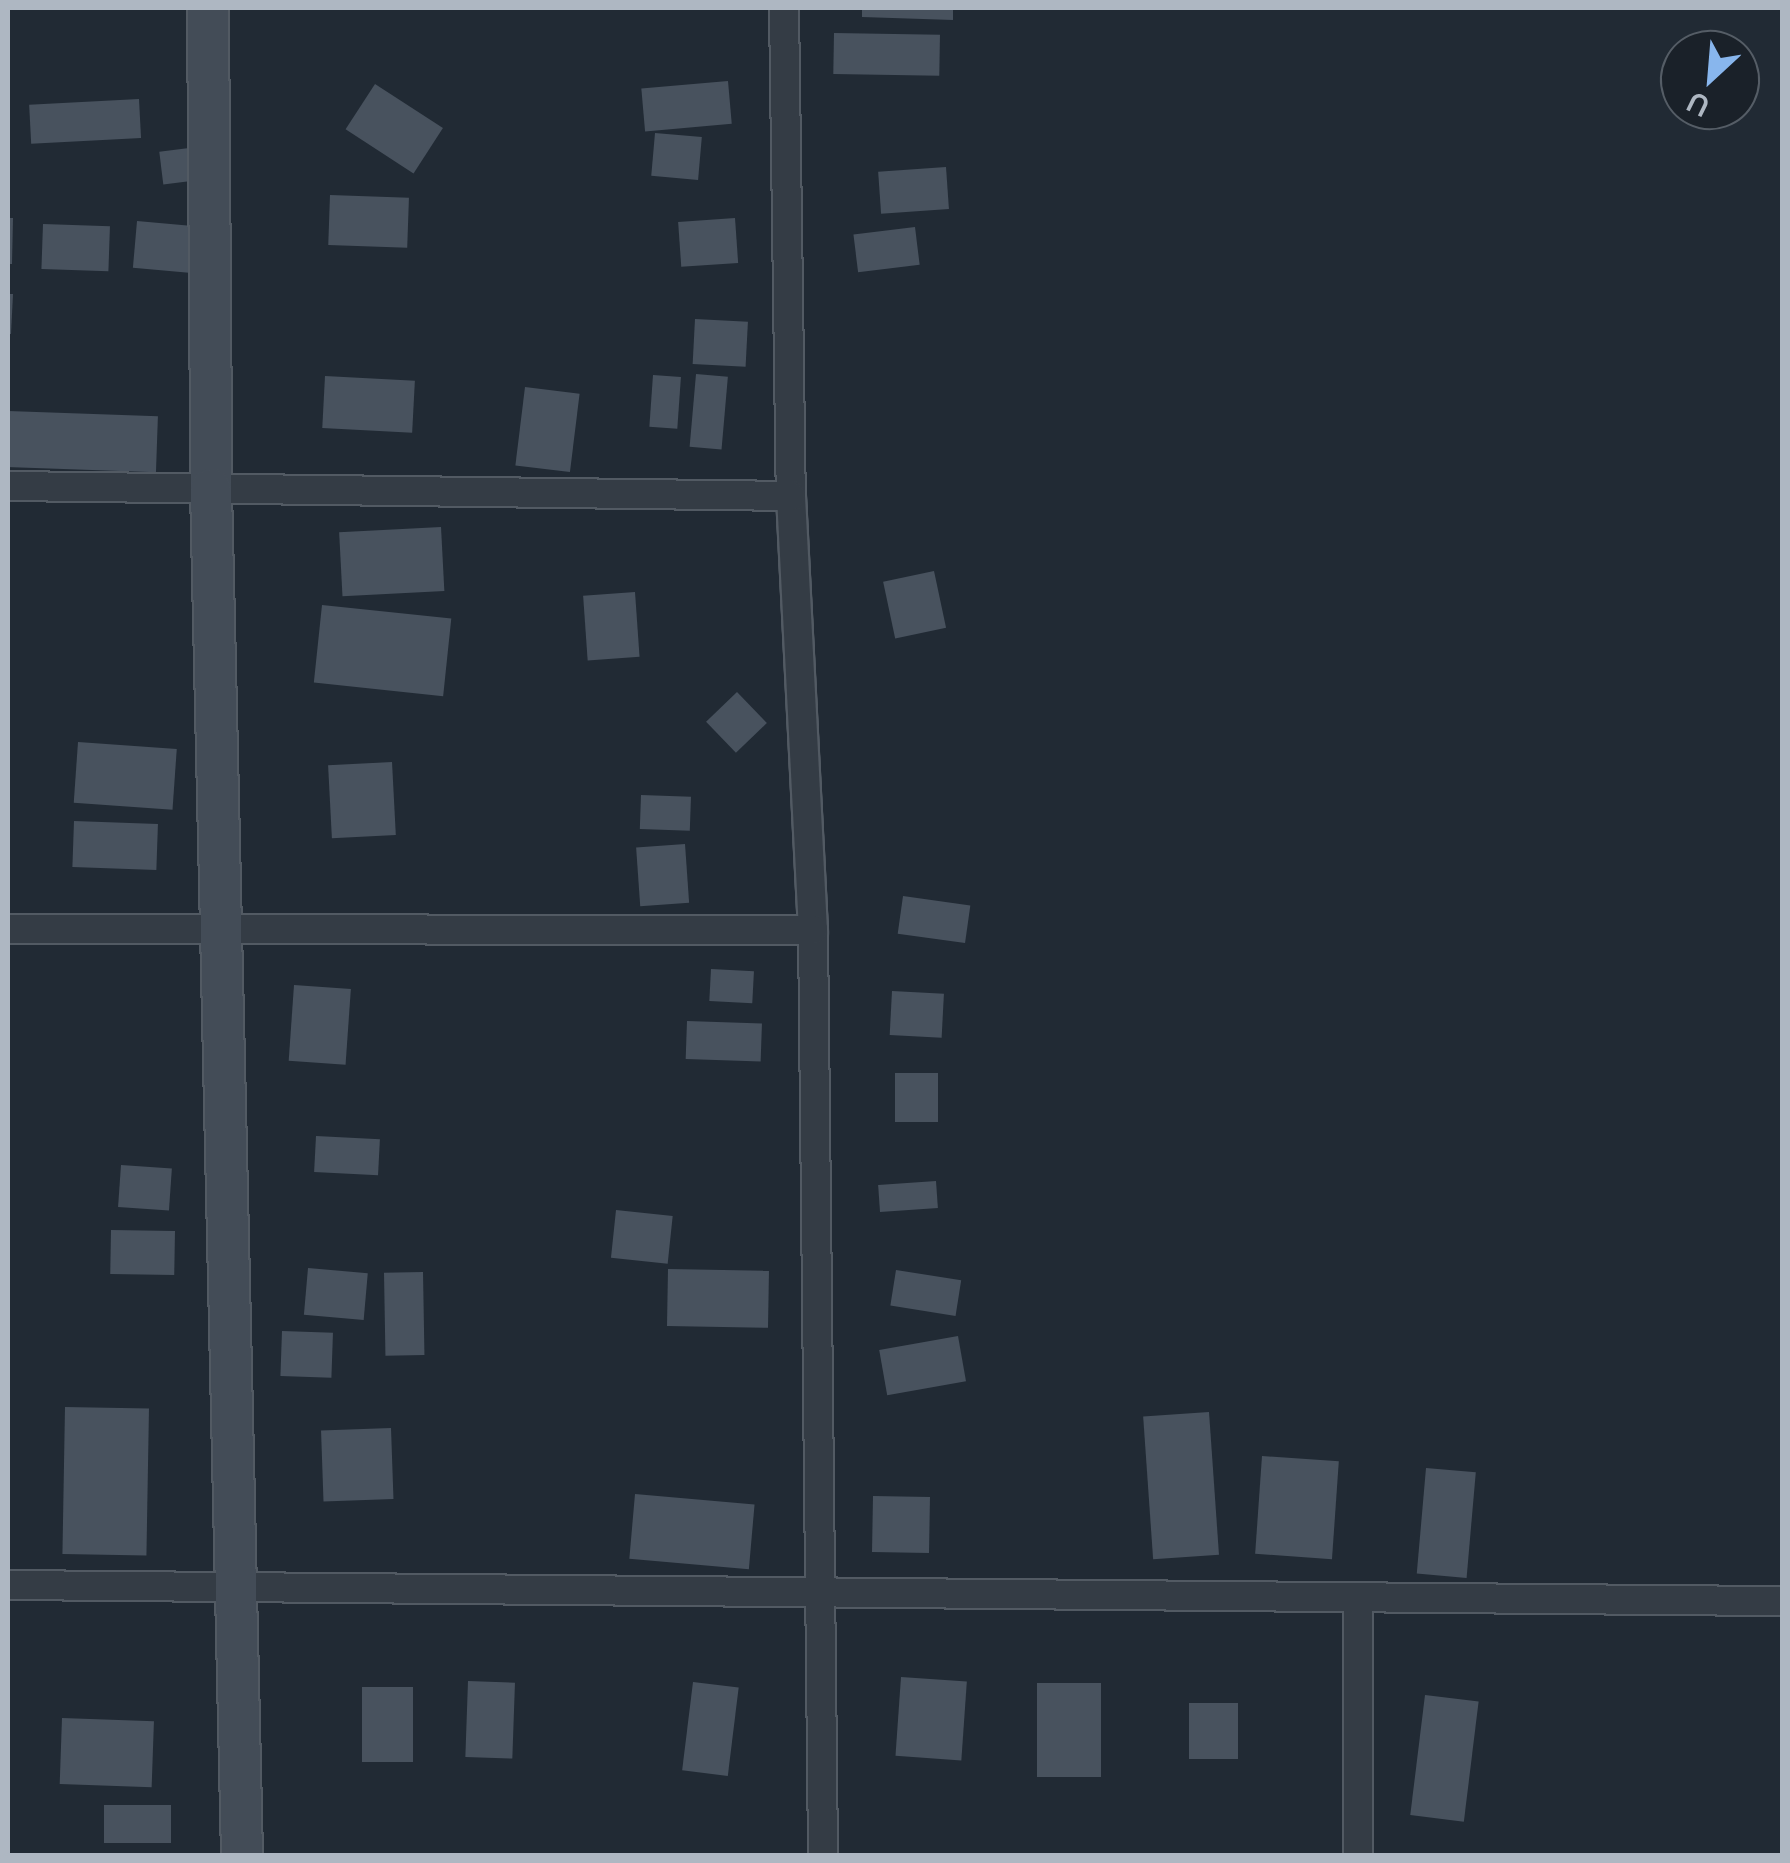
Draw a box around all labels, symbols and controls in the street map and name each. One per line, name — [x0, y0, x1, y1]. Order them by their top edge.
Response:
north arrow — [1660, 30, 1760, 130]
text: U — [1681, 85, 1715, 125]

